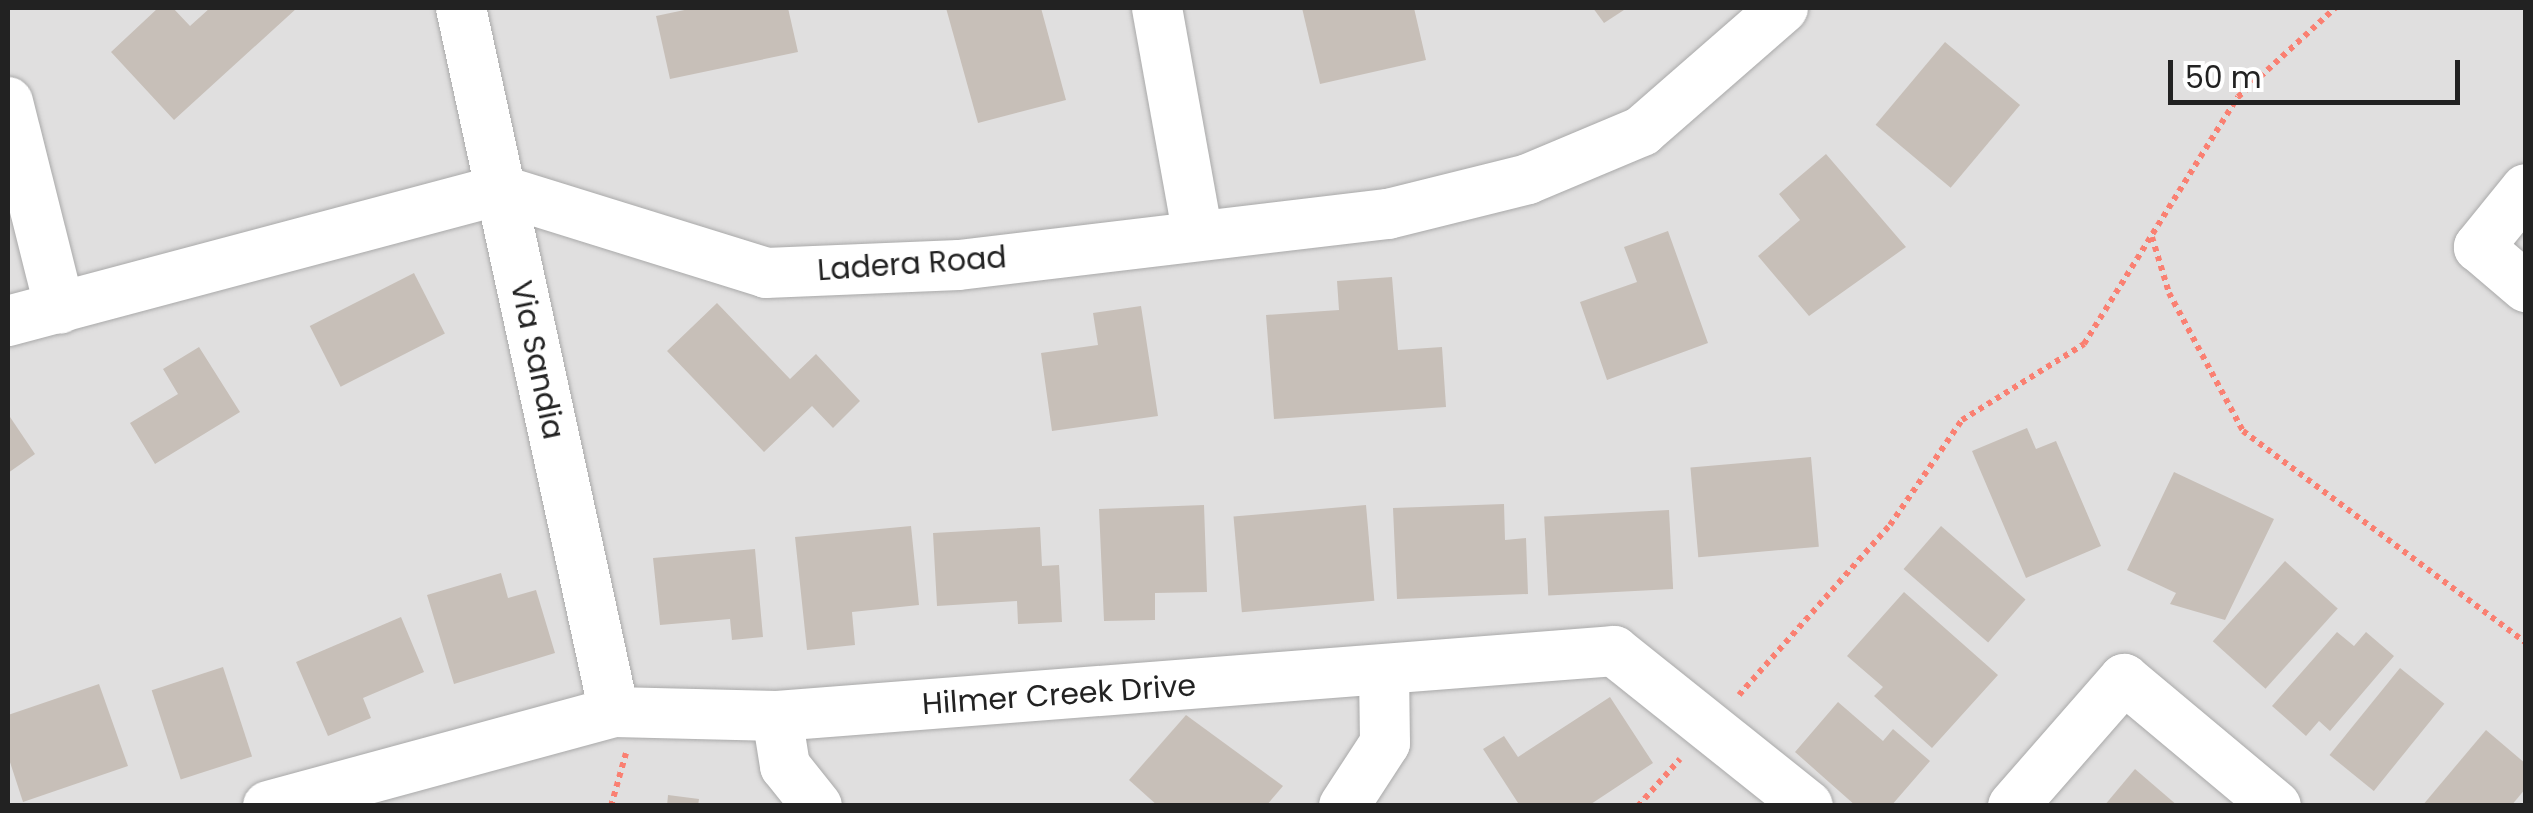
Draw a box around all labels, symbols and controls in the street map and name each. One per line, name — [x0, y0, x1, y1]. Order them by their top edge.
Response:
scale bar — [2173, 40, 2466, 102]
text: 50 m — [2185, 56, 2262, 99]
street label: Ladera Road — [816, 239, 1008, 289]
street label: Via Sandia — [503, 278, 571, 442]
street label: Hilmer Creek Drive — [921, 667, 1197, 723]

